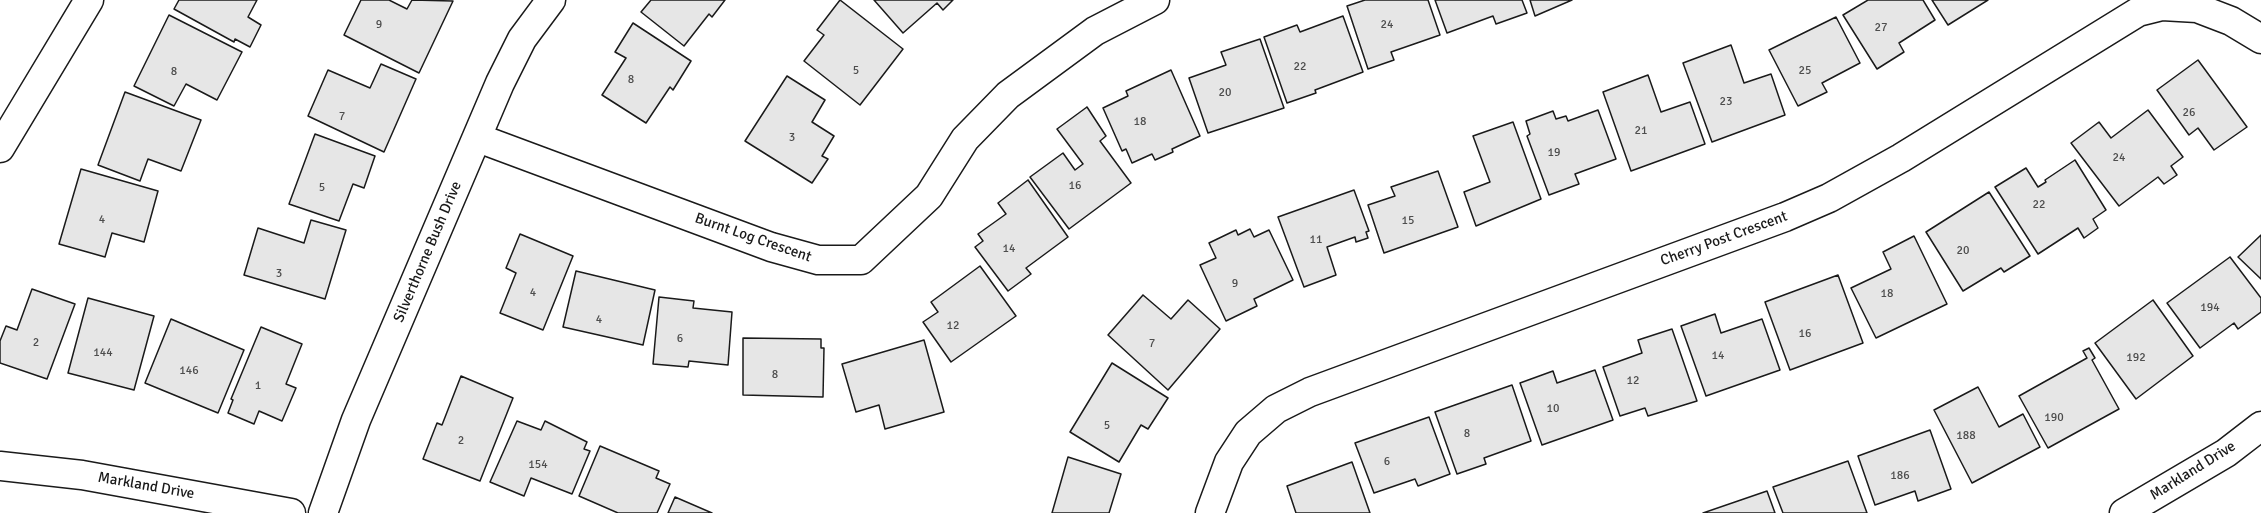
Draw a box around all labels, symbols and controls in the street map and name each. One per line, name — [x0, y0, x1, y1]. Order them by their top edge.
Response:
house number: 9 — [376, 18, 382, 32]
house number: 24 — [1381, 18, 1393, 32]
house number: 27 — [1875, 21, 1887, 35]
house number: 22 — [1294, 60, 1306, 74]
house number: 5 — [853, 64, 859, 78]
house number: 25 — [1799, 64, 1811, 78]
house number: 8 — [171, 65, 177, 79]
house number: 8 — [628, 73, 634, 87]
house number: 20 — [1219, 86, 1231, 100]
house number: 23 — [1720, 95, 1732, 109]
house number: 26 — [2183, 106, 2195, 120]
house number: 7 — [339, 110, 345, 124]
house number: 18 — [1134, 115, 1146, 129]
house number: 21 — [1635, 124, 1647, 138]
house number: 3 — [789, 131, 795, 145]
house number: 19 — [1548, 146, 1560, 160]
house number: 24 — [2113, 151, 2125, 165]
street label: Silverthorne Bush Drive — [390, 179, 466, 325]
house number: 16 — [1069, 179, 1081, 193]
house number: 5 — [319, 181, 325, 195]
house number: 22 — [2033, 198, 2045, 212]
street label: Cherry Post Crescent — [1658, 208, 1790, 270]
street label: Burnt Log Crescent — [692, 210, 814, 266]
house number: 4 — [99, 213, 105, 227]
house number: 15 — [1402, 214, 1414, 228]
house number: 11 — [1310, 233, 1322, 247]
house number: 14 — [1003, 242, 1015, 256]
house number: 20 — [1957, 244, 1969, 258]
house number: 3 — [276, 267, 282, 281]
house number: 9 — [1232, 277, 1238, 291]
house number: 4 — [530, 286, 536, 300]
house number: 18 — [1881, 287, 1893, 301]
house number: 194 — [2200, 301, 2220, 315]
house number: 4 — [596, 313, 602, 327]
house number: 12 — [947, 319, 959, 333]
house number: 16 — [1799, 327, 1811, 341]
house number: 6 — [677, 332, 683, 346]
house number: 2 — [33, 336, 39, 350]
house number: 7 — [1149, 337, 1155, 351]
house number: 144 — [93, 346, 113, 360]
house number: 14 — [1712, 349, 1724, 363]
house number: 192 — [2126, 351, 2146, 365]
house number: 146 — [179, 364, 199, 378]
house number: 8 — [772, 368, 778, 382]
house number: 12 — [1627, 374, 1639, 388]
house number: 1 — [255, 379, 261, 393]
house number: 10 — [1547, 402, 1559, 416]
house number: 190 — [2044, 411, 2064, 425]
house number: 5 — [1104, 419, 1110, 433]
house number: 8 — [1464, 427, 1470, 441]
house number: 188 — [1956, 429, 1976, 443]
house number: 2 — [458, 434, 464, 448]
street label: Markland Drive — [2147, 438, 2239, 504]
house number: 6 — [1384, 455, 1390, 469]
house number: 154 — [528, 458, 548, 472]
street label: Markland Drive — [96, 469, 196, 503]
house number: 186 — [1890, 469, 1910, 483]

